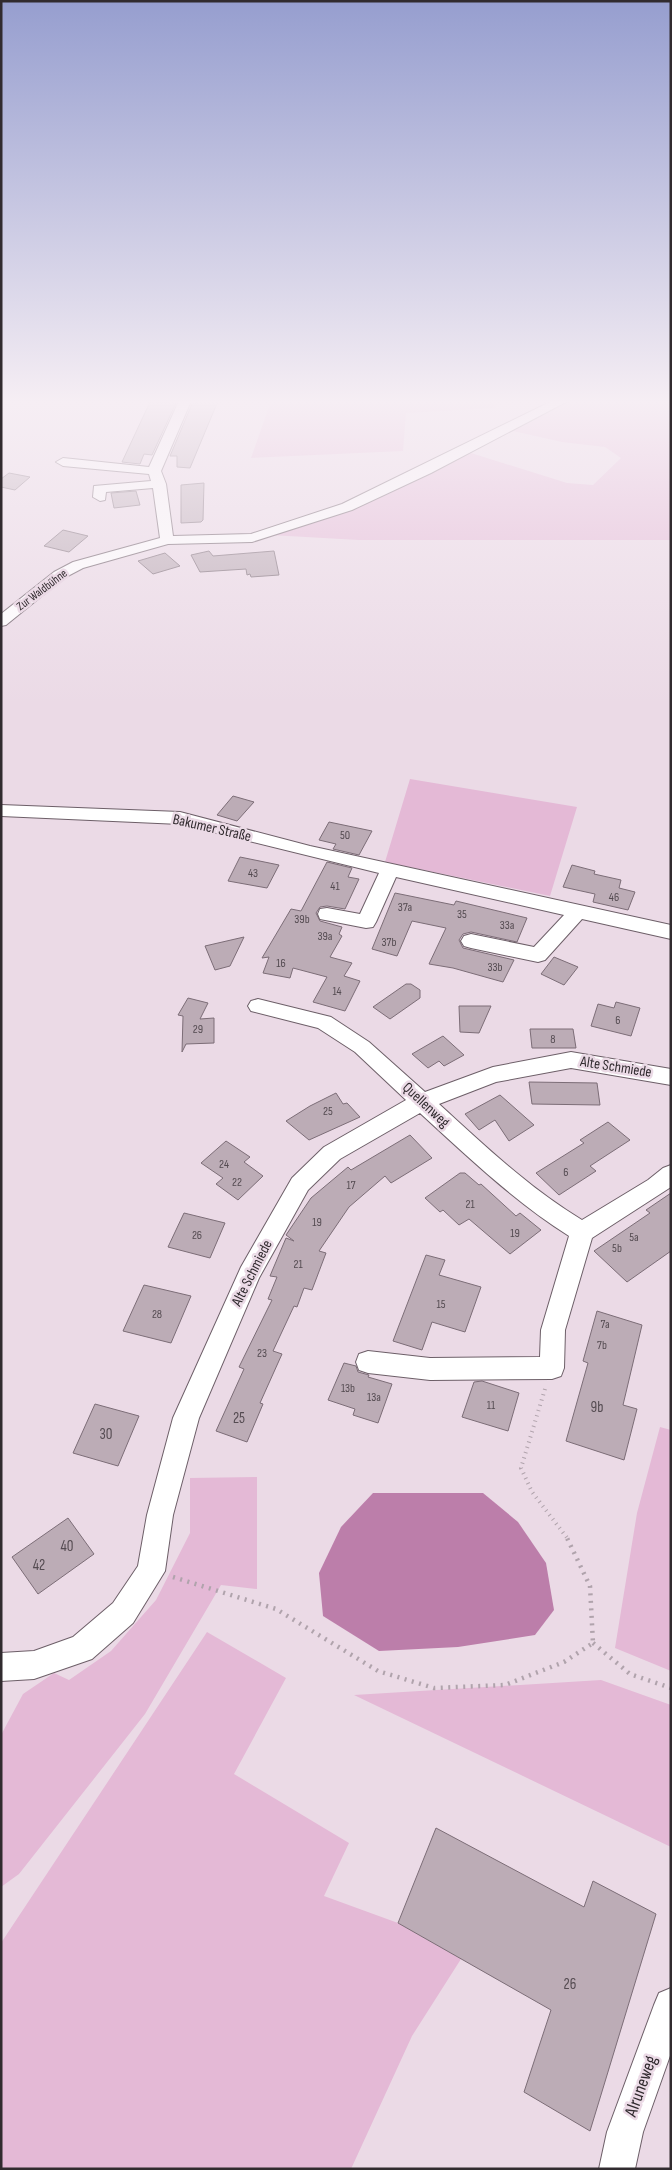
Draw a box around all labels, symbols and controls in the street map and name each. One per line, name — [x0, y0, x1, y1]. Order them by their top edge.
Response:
street label: Zur Waldbühne — [14, 566, 70, 614]
street label: Bakumer Straße — [171, 810, 253, 846]
house number: 50 — [340, 828, 350, 843]
house number: 43 — [248, 866, 258, 881]
house number: 41 — [330, 879, 340, 894]
house number: 46 — [609, 890, 619, 905]
house number: 37a — [398, 900, 413, 915]
house number: 35 — [457, 907, 467, 922]
house number: 39b — [294, 912, 310, 927]
house number: 33a — [500, 918, 515, 933]
house number: 39a — [318, 929, 333, 944]
house number: 37b — [382, 935, 396, 950]
house number: 16 — [276, 956, 286, 971]
house number: 33b — [487, 960, 503, 975]
house number: 14 — [332, 984, 342, 999]
house number: 6 — [615, 1013, 621, 1028]
house number: 29 — [193, 1022, 203, 1037]
house number: 8 — [550, 1032, 556, 1047]
street label: Alte Schmiede — [578, 1052, 653, 1082]
street label: Quellenweg — [398, 1078, 454, 1132]
house number: 25 — [323, 1104, 333, 1119]
house number: 24 — [219, 1157, 229, 1172]
house number: 6 — [563, 1165, 569, 1180]
house number: 22 — [232, 1175, 242, 1190]
house number: 17 — [347, 1178, 356, 1193]
house number: 21 — [465, 1197, 475, 1212]
house number: 19 — [312, 1215, 322, 1230]
house number: 19 — [510, 1226, 520, 1241]
house number: 26 — [192, 1228, 202, 1243]
house number: 5a — [629, 1230, 639, 1245]
street label: Alte Schmiede — [227, 1237, 277, 1310]
house number: 5b — [612, 1241, 622, 1256]
house number: 21 — [293, 1257, 303, 1272]
house number: 15 — [436, 1297, 446, 1312]
house number: 28 — [152, 1307, 162, 1322]
house number: 7a — [600, 1317, 610, 1332]
house number: 7b — [597, 1338, 607, 1353]
house number: 23 — [257, 1346, 267, 1361]
house number: 13b — [341, 1381, 355, 1396]
house number: 13a — [367, 1390, 381, 1405]
house number: 11 — [487, 1398, 496, 1413]
house number: 9b — [591, 1398, 603, 1417]
house number: 25 — [233, 1409, 245, 1428]
house number: 30 — [100, 1425, 112, 1444]
house number: 40 — [61, 1537, 73, 1556]
house number: 42 — [33, 1556, 45, 1575]
house number: 26 — [564, 1975, 576, 1994]
street label: Alruneweg — [620, 2053, 662, 2120]

